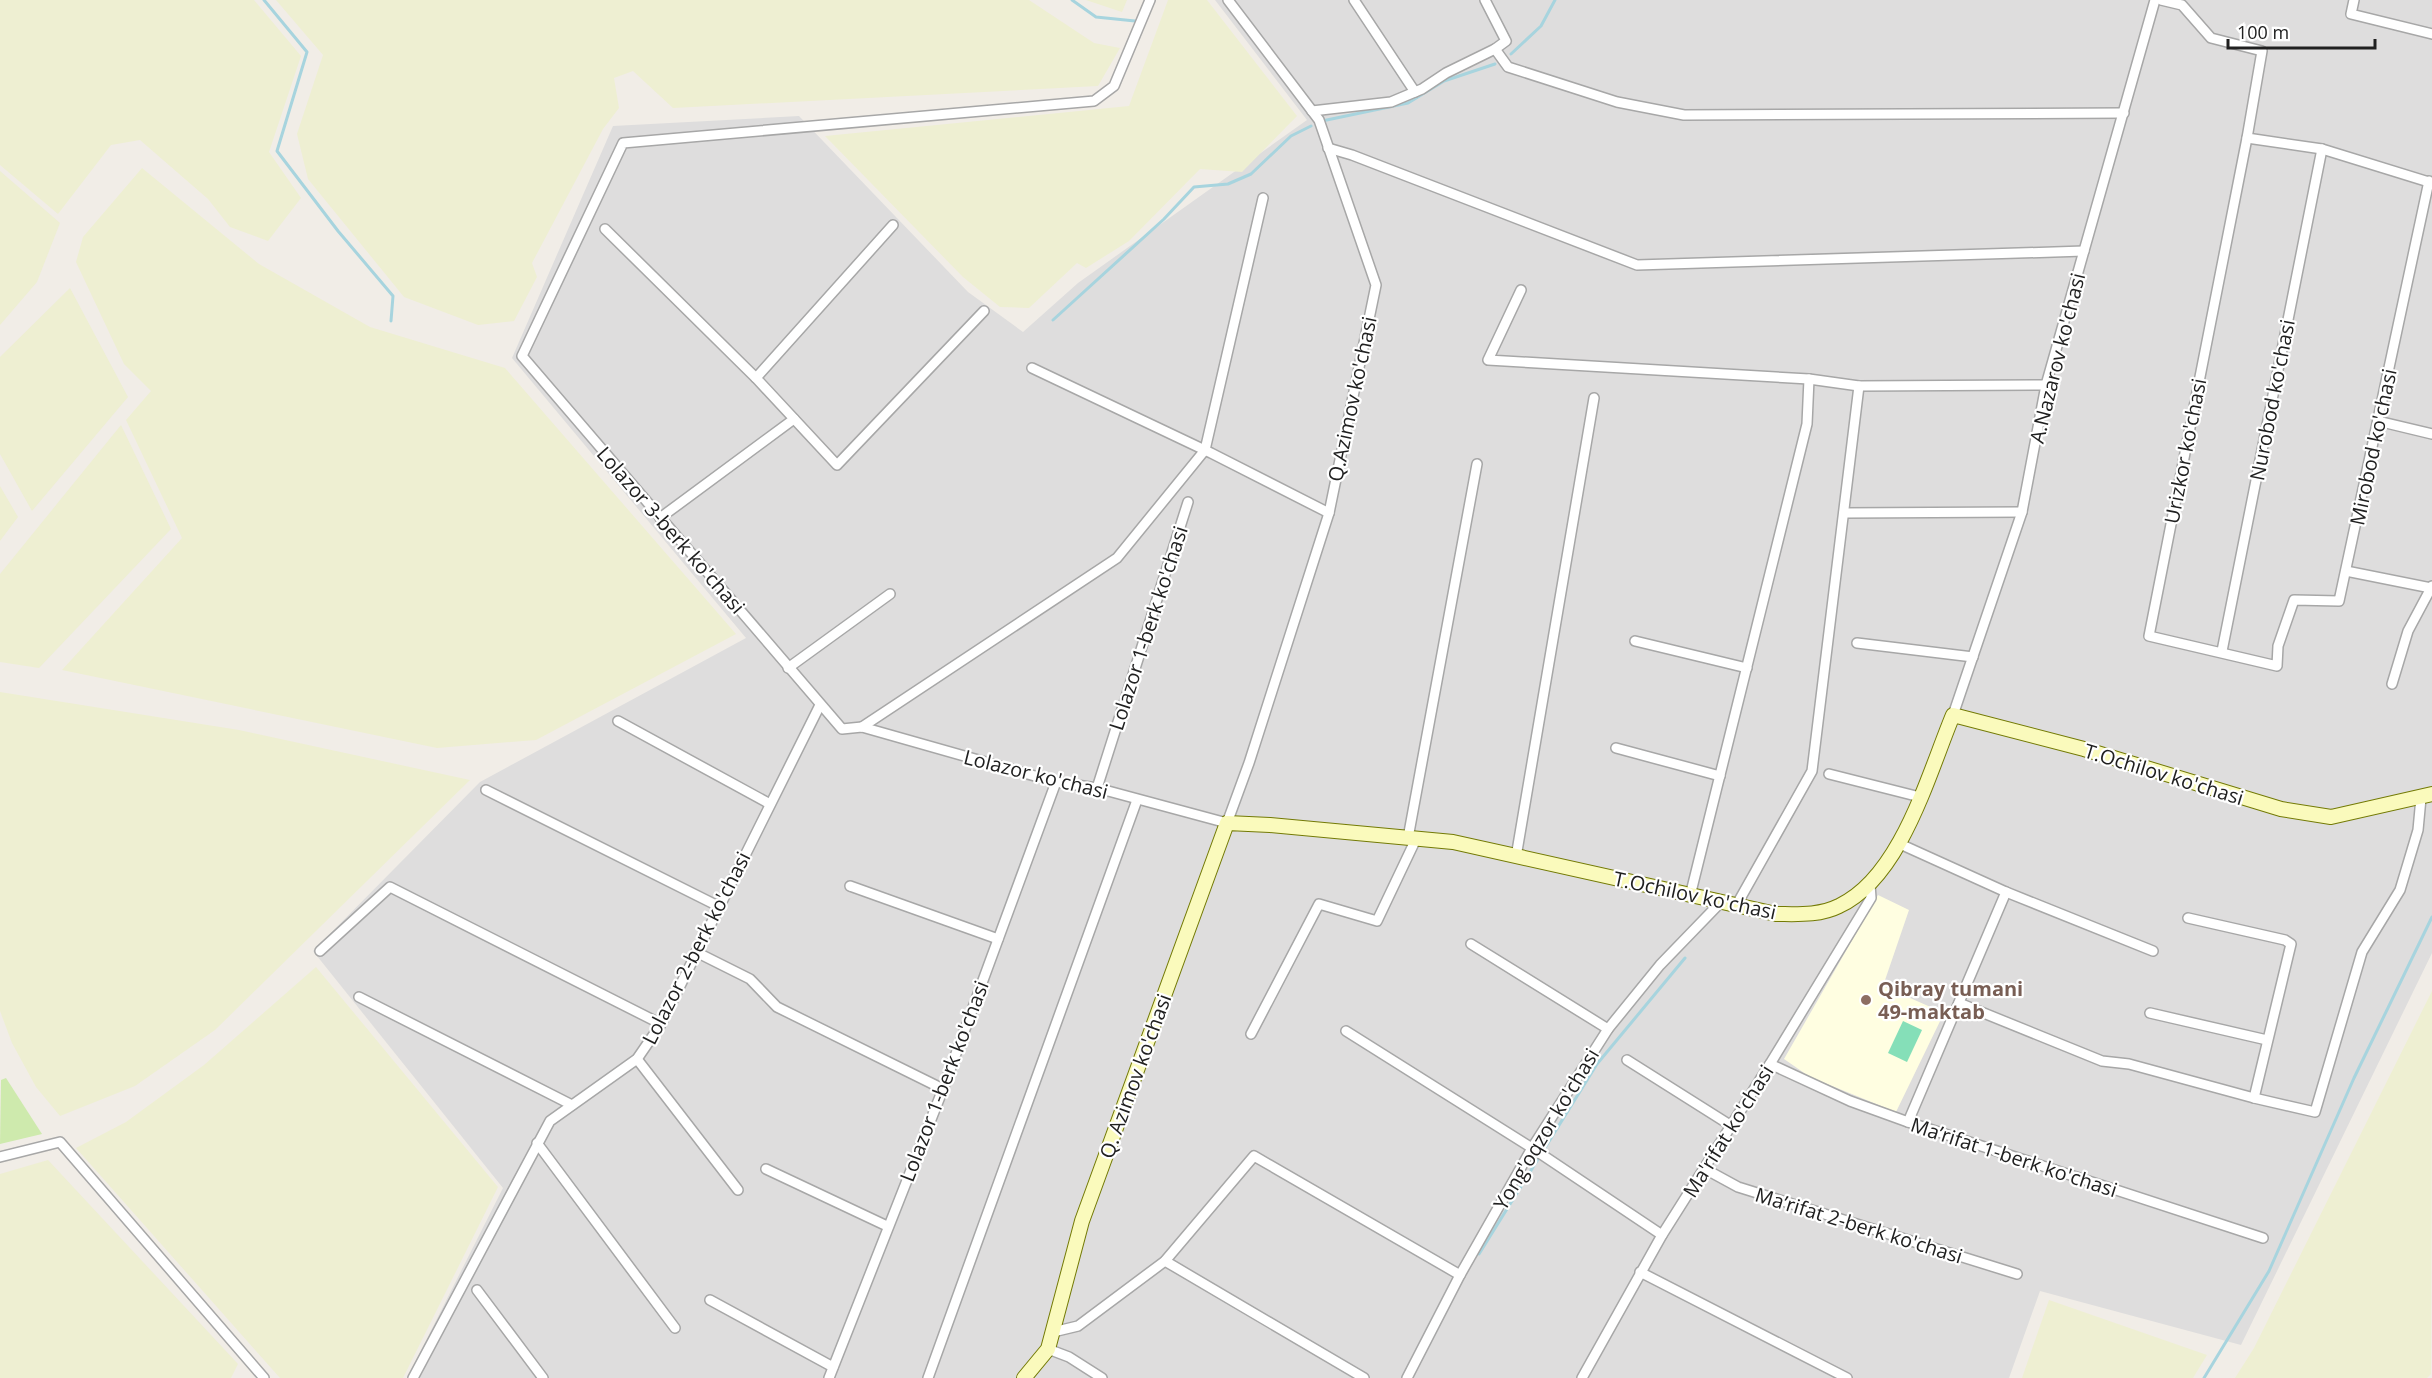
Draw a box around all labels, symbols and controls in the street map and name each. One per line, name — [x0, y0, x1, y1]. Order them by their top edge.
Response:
scale bar — [2228, 12, 2375, 50]
text: 100 m — [2237, 20, 2289, 44]
street label: A.Nazarov ko'chasi — [2023, 270, 2091, 446]
street label: Q.Azimov ko'chasi — [1321, 314, 1383, 484]
street label: Nurobod ko'chasi — [2243, 317, 2301, 483]
street label: Mirobod ko'chasi — [2343, 366, 2403, 528]
street label: Urizkor ko'chasi — [2158, 376, 2212, 526]
street label: Lolazor 3-berk ko'chasi — [591, 441, 751, 619]
street label: Lolazor 1-berk ko'chasi — [1102, 522, 1194, 734]
street label: T.Ochilov ko'chasi — [2081, 737, 2247, 811]
street label: Lolazor ko'chasi — [961, 743, 1111, 805]
street label: Lolazor 2-berk ko'chasi — [636, 847, 756, 1049]
street label: T.Ochilov ko'chasi — [1611, 865, 1779, 925]
place label: Qibray tumani 49-maktab — [1878, 975, 2023, 1025]
street label: Lolazor 1-berk ko'chasi — [893, 977, 995, 1185]
street label: Q. Azimov ko'chasi — [1093, 990, 1177, 1162]
marker: Qibray tumani 49-maktab — [1859, 993, 1873, 1007]
street label: Yong'oqzor ko'chasi — [1487, 1043, 1605, 1215]
street label: Ma'rifat ko'chasi — [1676, 1060, 1780, 1202]
street label: Ma’rifat 1-berk ko'chasi — [1907, 1111, 2121, 1203]
street label: Ma’rifat 2-berk ko'chasi — [1752, 1181, 1966, 1269]

